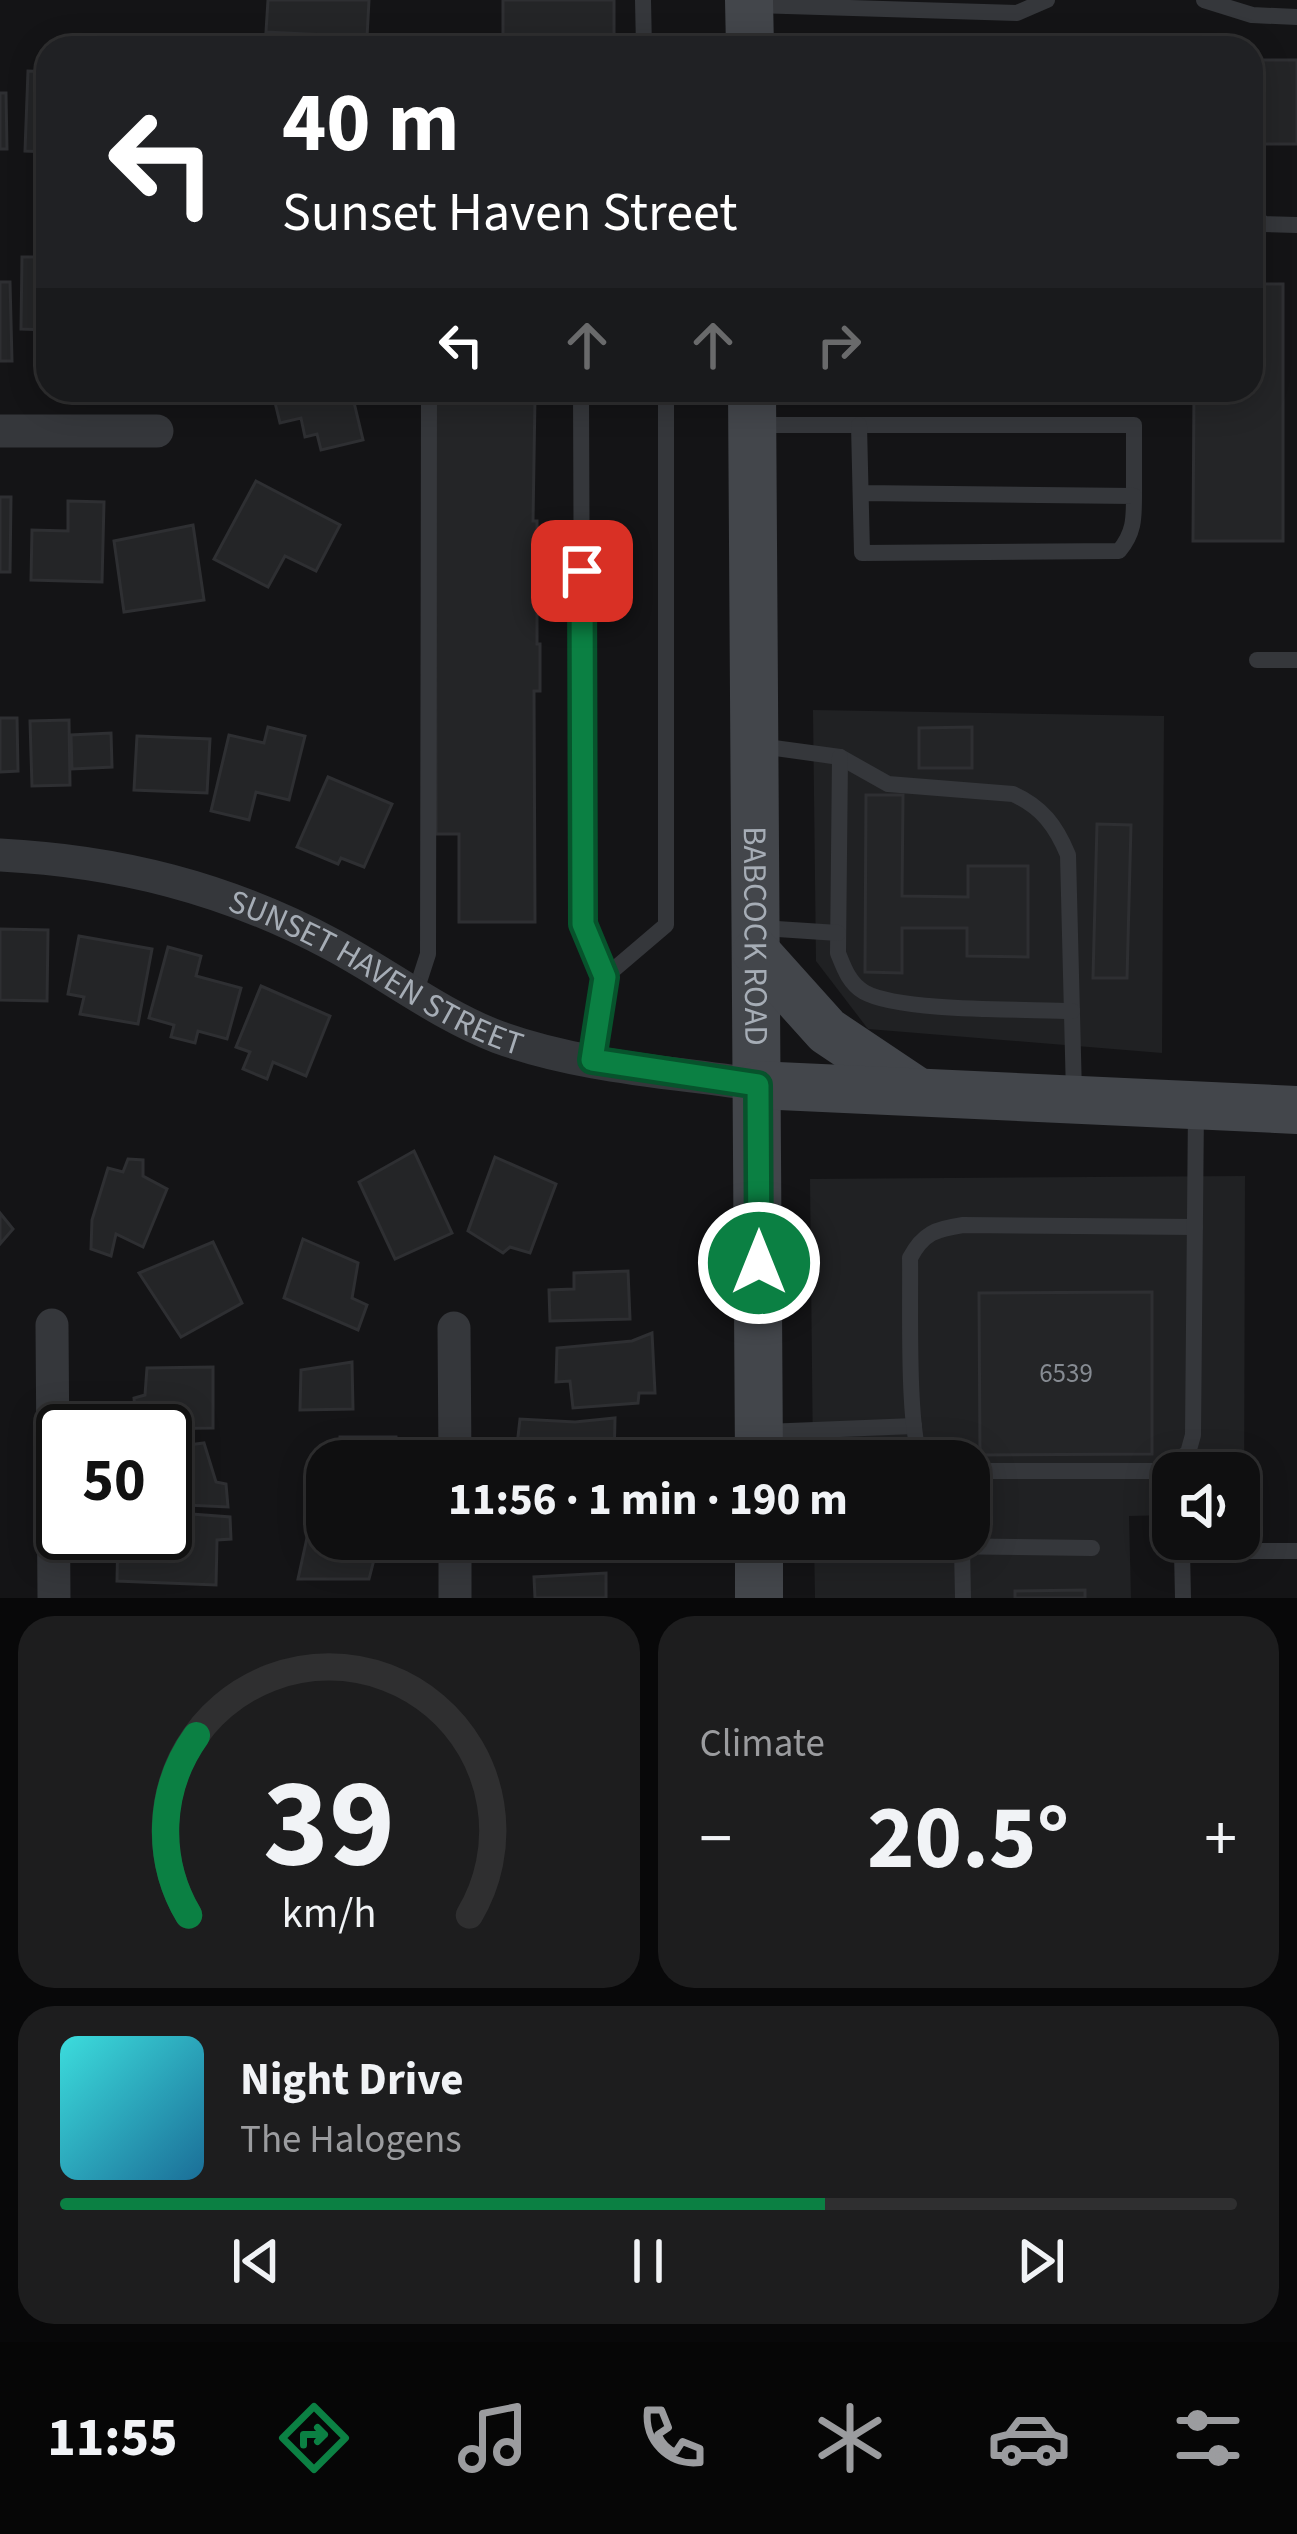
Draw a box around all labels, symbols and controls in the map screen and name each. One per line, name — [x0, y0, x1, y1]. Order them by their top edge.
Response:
text: 40 m — [282, 64, 460, 184]
icon: left — [84, 84, 240, 240]
text: Sunset Haven Street — [282, 175, 738, 252]
icon: left — [428, 312, 494, 378]
icon: ahead — [554, 312, 620, 378]
icon: ahead — [680, 312, 746, 378]
icon: right — [806, 312, 872, 378]
pin — [531, 520, 633, 622]
icon: arrive — [549, 538, 615, 604]
street label: BABCOCK ROAD — [731, 826, 780, 1046]
street label: SUNSET HAVEN STREET — [222, 877, 529, 1068]
position arrow — [696, 1200, 822, 1326]
house number: 6539 — [1039, 1354, 1093, 1393]
speed limit sign: 50 — [36, 1404, 192, 1560]
map controls — [1152, 1452, 1260, 1560]
button: sound — [1152, 1452, 1260, 1560]
text: 11:56 · 1 min · 190 m — [448, 1468, 848, 1532]
text: Climate — [700, 1716, 825, 1772]
text: 39 — [263, 1736, 395, 1914]
text: 20.5° — [867, 1775, 1069, 1903]
text: − — [700, 1792, 732, 1886]
text: + — [1204, 1792, 1237, 1886]
text: km/h — [281, 1883, 376, 1944]
text: Night Drive — [240, 2048, 464, 2112]
text: The Halogens — [240, 2112, 462, 2168]
icon: previous — [223, 2228, 289, 2294]
icon: pause — [615, 2228, 681, 2294]
icon: next — [1008, 2228, 1074, 2294]
icon: directions — [272, 2396, 356, 2480]
icon: music — [451, 2396, 535, 2480]
icon: phone — [630, 2396, 714, 2480]
icon: climate — [808, 2396, 892, 2480]
icon: car — [987, 2396, 1071, 2480]
icon: filters — [1166, 2396, 1250, 2480]
text: 11:55 — [47, 2400, 178, 2477]

